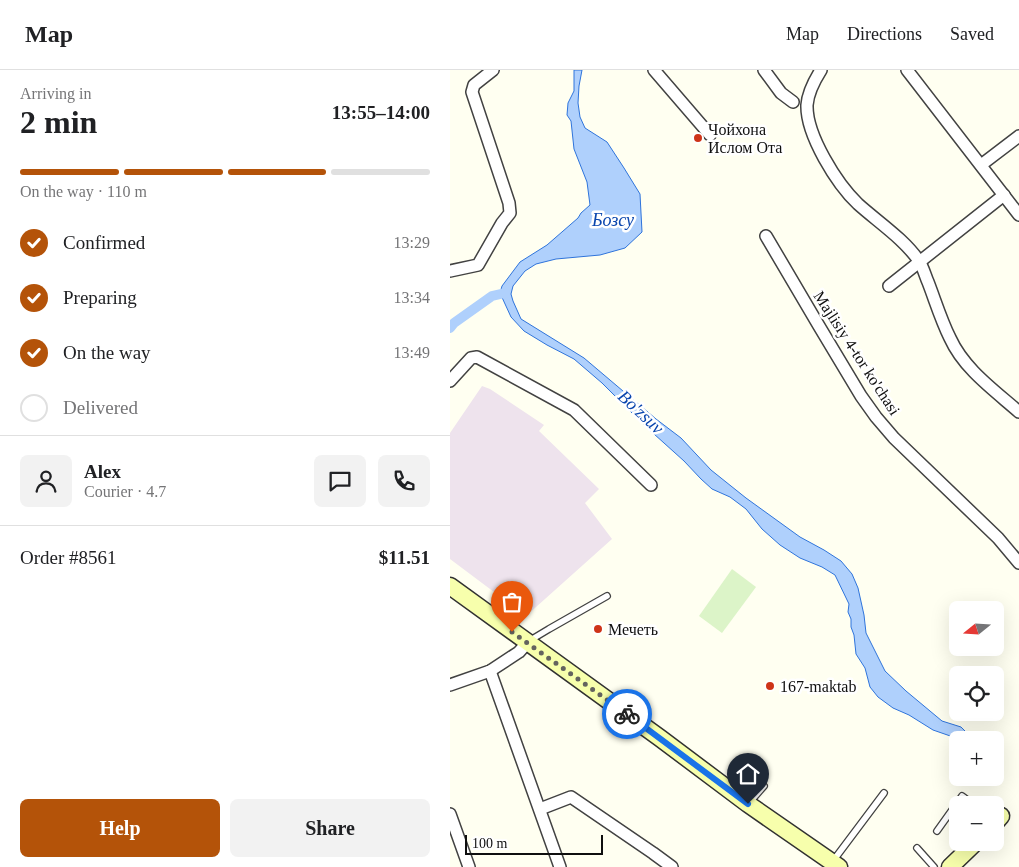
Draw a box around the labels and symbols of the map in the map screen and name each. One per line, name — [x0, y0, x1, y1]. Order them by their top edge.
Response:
place label: Чойхона Ислом Ота — [708, 121, 782, 156]
marker: Чойхона Ислом Ота — [692, 132, 704, 144]
water label: Бозсу — [591, 210, 634, 230]
street label: Majlisiy 4-tor ko'chasi — [810, 288, 904, 419]
water label: Bo'zsuv — [614, 386, 668, 438]
pin — [491, 581, 533, 632]
north arrow — [949, 601, 1004, 656]
place label: Мечеть — [608, 621, 658, 638]
marker: Мечеть — [592, 623, 604, 635]
place label: 167-maktab — [780, 678, 856, 695]
marker: 167-maktab — [764, 680, 776, 692]
courier — [602, 689, 652, 739]
pin — [727, 753, 769, 804]
scale bar — [465, 832, 602, 855]

